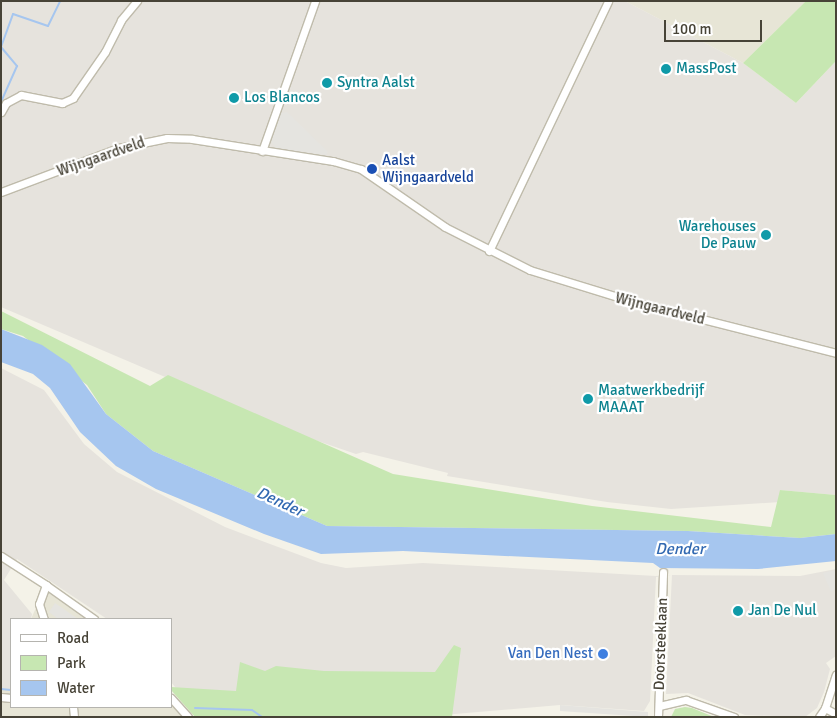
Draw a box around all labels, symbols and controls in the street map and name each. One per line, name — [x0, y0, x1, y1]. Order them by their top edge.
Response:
scale bar — [667, 10, 764, 42]
text: 100 m — [672, 20, 712, 38]
place label: MassPost — [676, 60, 737, 78]
marker: MassPost — [660, 63, 672, 75]
place label: Syntra Aalst — [337, 74, 415, 92]
marker: Syntra Aalst — [321, 77, 333, 89]
place label: Los Blancos — [244, 89, 320, 107]
marker: Los Blancos — [228, 92, 240, 104]
street label: Wijngaardveld — [55, 134, 147, 180]
place label: Aalst Wijngaardveld — [382, 151, 474, 186]
marker: Aalst Wijngaardveld — [366, 163, 378, 175]
place label: Warehouses De Pauw — [679, 217, 756, 252]
marker: Warehouses De Pauw — [760, 229, 772, 241]
street label: Wijngaardveld — [613, 289, 707, 329]
place label: Maatwerkbedrijf MAAAT — [598, 381, 704, 416]
marker: Maatwerkbedrijf MAAAT — [582, 393, 594, 405]
water label: Dender — [254, 483, 306, 521]
water label: Dender — [655, 539, 705, 559]
street label: Doorsteeklaan — [650, 597, 672, 691]
place label: Jan De Nul — [748, 602, 817, 620]
marker: Jan De Nul — [732, 605, 744, 617]
legend — [10, 618, 172, 708]
text: Road — [57, 629, 89, 647]
place label: Van Den Nest — [508, 645, 593, 663]
marker: Van Den Nest — [597, 648, 609, 660]
text: Park — [57, 654, 86, 672]
text: Water — [57, 679, 95, 697]

